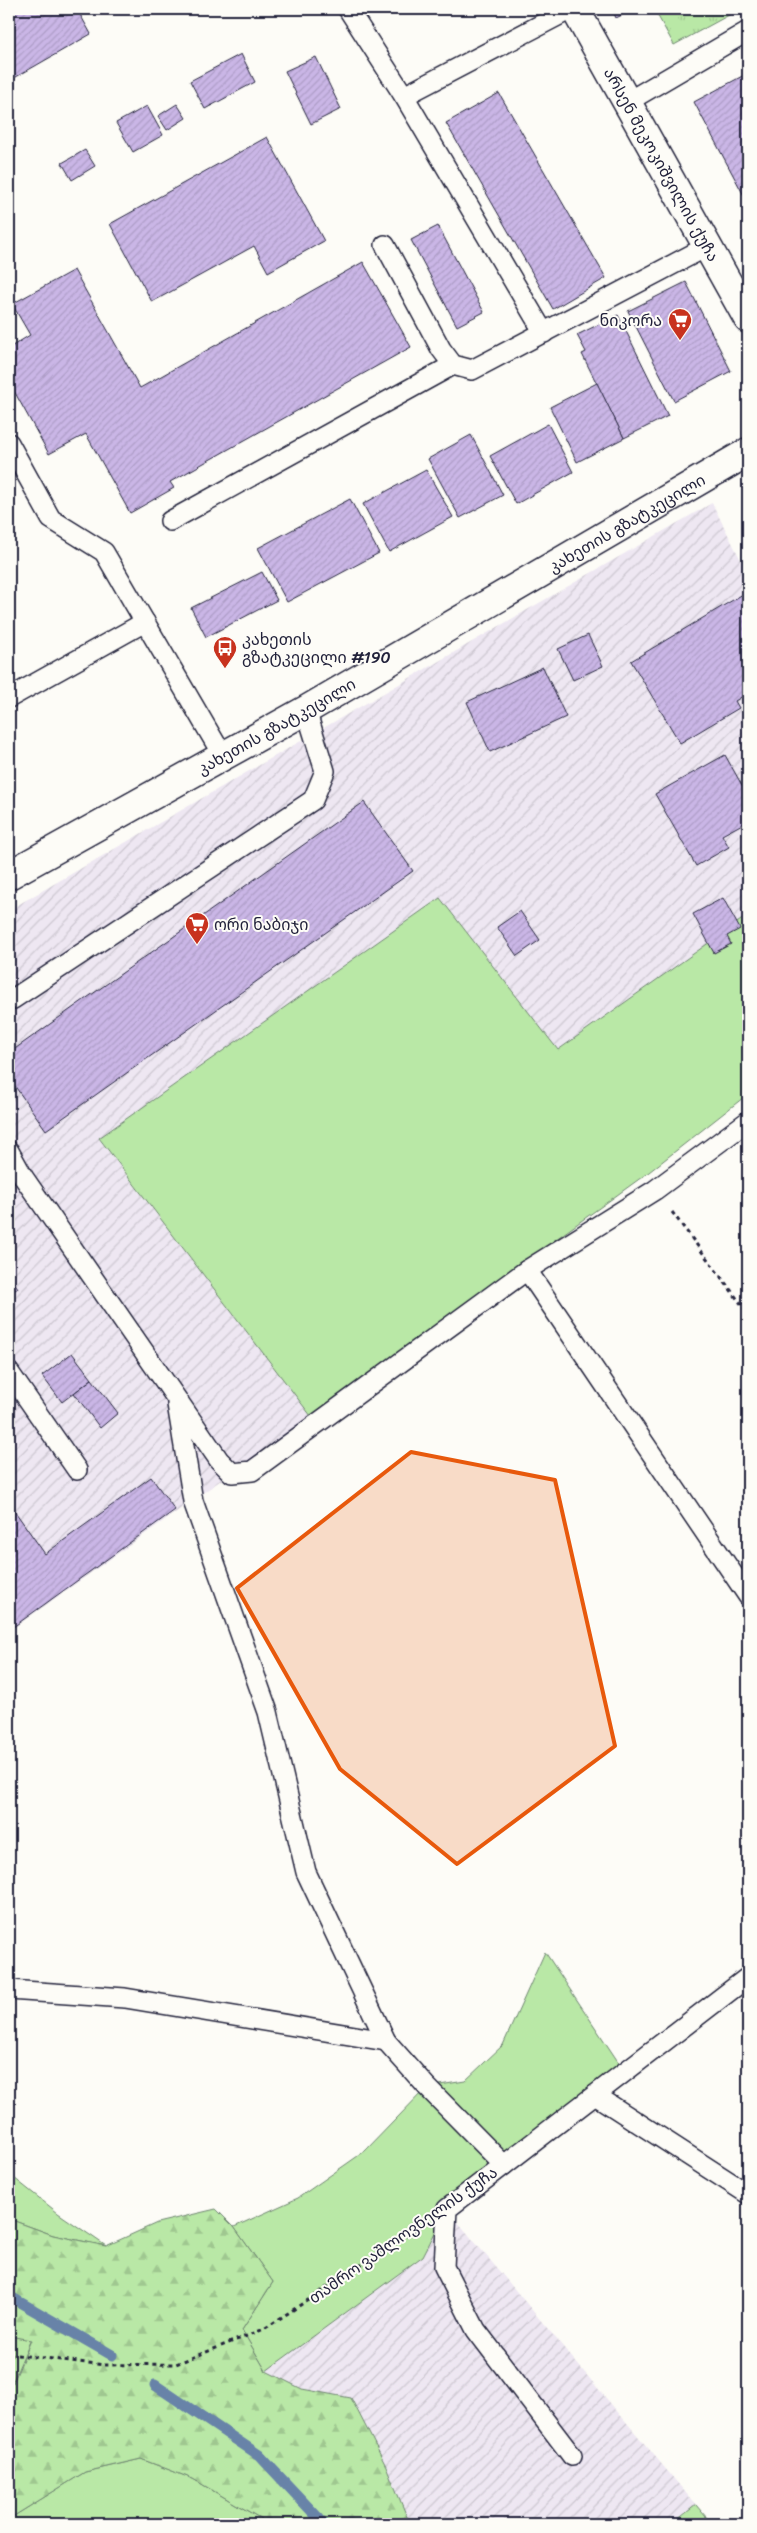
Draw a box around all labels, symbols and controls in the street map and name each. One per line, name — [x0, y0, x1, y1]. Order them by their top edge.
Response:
street label: არსენ მეკოკიშვილის ქუჩა — [596, 62, 728, 267]
place label: ნიკორა — [600, 306, 662, 335]
supermarket icon: ნიკორა — [667, 307, 693, 341]
street label: კახეთის გზატკეცილი — [542, 465, 711, 580]
place label: კახეთის გზატკეცილი #190 — [242, 625, 391, 672]
bus stop icon: კახეთის გზატკეცილი #190 — [212, 635, 238, 669]
street label: კახეთის გზატკეცილი — [191, 669, 361, 782]
place label: ორი ნაბიჯი — [214, 910, 308, 939]
supermarket icon: ორი ნაბიჯი — [184, 911, 210, 945]
street label: თამრო ვაშლოვნელის ქუჩა — [302, 2158, 504, 2312]

